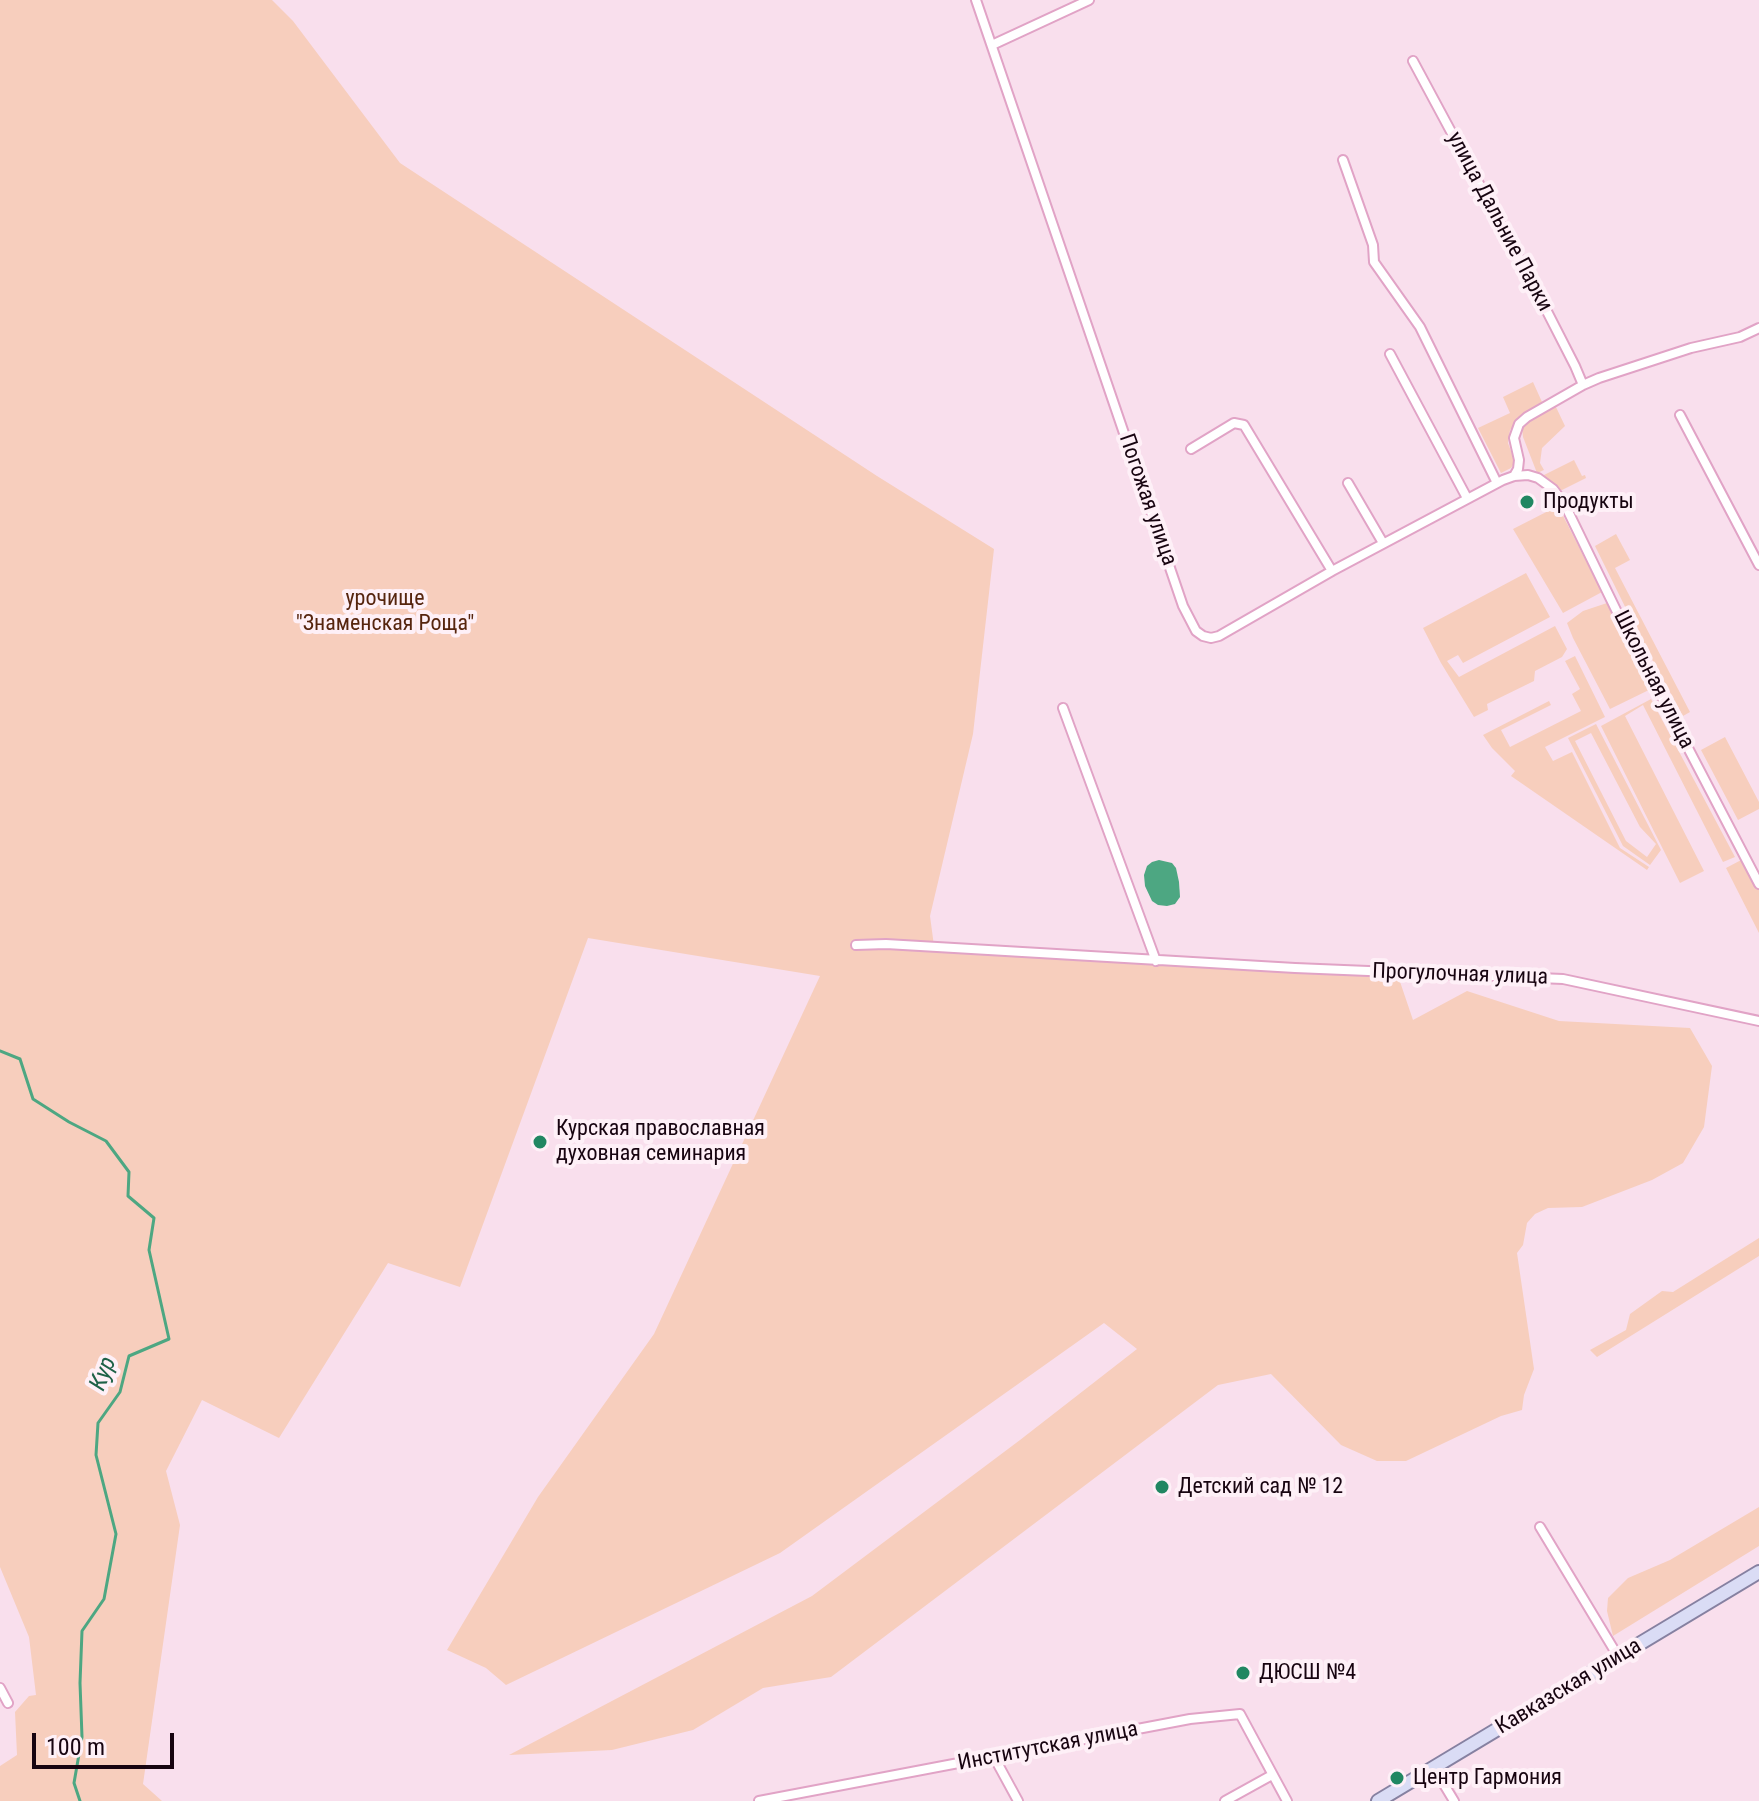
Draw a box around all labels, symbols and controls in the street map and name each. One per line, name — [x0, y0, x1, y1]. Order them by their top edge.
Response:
street label: улица Дальние Парки — [1440, 128, 1558, 316]
street label: Погожая улица — [1112, 431, 1182, 569]
place label: Продукты — [1543, 489, 1634, 515]
marker: Продукты — [1518, 493, 1536, 511]
park label: урочище "Знаменская Роща" — [296, 586, 474, 638]
street label: Школьная улица — [1607, 607, 1699, 753]
street label: Прогулочная улица — [1372, 959, 1548, 991]
place label: Курская православная духовная семинария — [556, 1116, 765, 1168]
marker: Курская православная духовная семинария — [531, 1133, 549, 1151]
water label: Кур — [84, 1353, 124, 1395]
place label: Детский сад № 12 — [1178, 1474, 1343, 1500]
marker: Детский сад № 12 — [1153, 1478, 1171, 1496]
street label: Кавказская улица — [1491, 1633, 1647, 1741]
place label: ДЮСШ №4 — [1259, 1660, 1356, 1686]
marker: ДЮСШ №4 — [1234, 1664, 1252, 1682]
scale bar — [36, 1717, 178, 1767]
street label: Институтская улица — [956, 1717, 1140, 1777]
text: 100 m — [46, 1733, 105, 1761]
place label: Центр Гармония — [1413, 1765, 1562, 1791]
marker: Центр Гармония — [1388, 1769, 1406, 1787]

